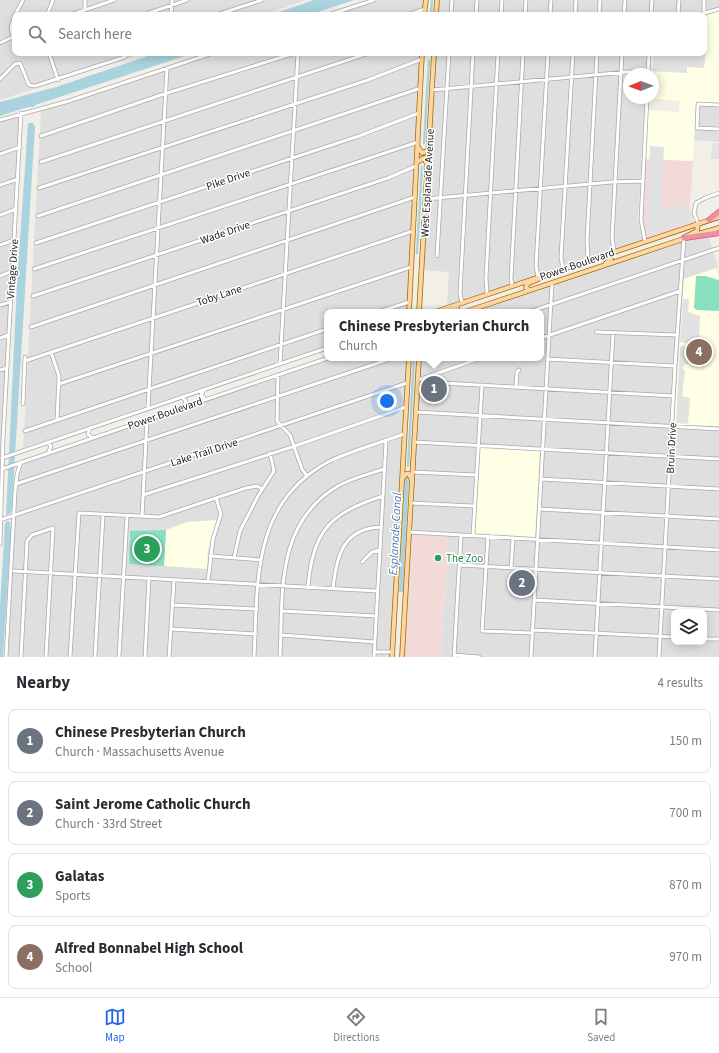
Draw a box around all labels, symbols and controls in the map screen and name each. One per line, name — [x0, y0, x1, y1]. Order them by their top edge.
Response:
search box — [12, 12, 707, 56]
icon: search — [26, 23, 48, 45]
text: Search here — [58, 24, 132, 45]
north arrow — [623, 68, 659, 104]
street label: West Esplanade Avenue — [417, 128, 438, 238]
street label: Pike Drive — [204, 165, 253, 194]
street label: Wade Drive — [198, 217, 253, 248]
street label: Vintage Drive — [3, 238, 22, 300]
street label: Power Boulevard — [538, 245, 617, 284]
street label: Toby Lane — [195, 281, 244, 310]
popup — [324, 309, 544, 361]
text: Chinese Presbyterian Church — [339, 316, 529, 337]
text: Church — [339, 337, 378, 355]
pin: 4 — [686, 337, 712, 367]
pin: 1 — [421, 374, 447, 404]
your location — [377, 391, 397, 411]
street label: Power Boulevard — [126, 394, 205, 433]
street label: Bruin Drive — [663, 422, 680, 474]
street label: Lake Trail Drive — [169, 434, 240, 470]
water label: Esplanade Canal — [385, 492, 406, 576]
pin: 3 — [134, 534, 160, 564]
place label: The Zoo — [446, 551, 483, 566]
marker: The Zoo — [433, 553, 443, 563]
pin: 2 — [509, 568, 535, 598]
map controls — [671, 609, 707, 645]
button: layers — [671, 609, 707, 645]
text: Nearby — [16, 671, 70, 695]
text: 4 results — [658, 674, 703, 692]
text: Chinese Presbyterian Church — [55, 722, 246, 743]
text: 1 — [27, 732, 33, 750]
text: 150 m — [669, 732, 702, 750]
text: Church · Massachusetts Avenue — [55, 743, 224, 761]
text: Saint Jerome Catholic Church — [55, 794, 251, 815]
text: 2 — [27, 804, 33, 822]
text: 700 m — [669, 804, 702, 822]
text: Church · 33rd Street — [55, 815, 162, 833]
text: Galatas — [55, 866, 104, 887]
text: 3 — [27, 876, 33, 894]
text: 870 m — [669, 876, 702, 894]
text: Sports — [55, 887, 90, 905]
text: Alfred Bonnabel High School — [55, 938, 243, 959]
text: 4 — [27, 948, 33, 966]
text: 970 m — [669, 948, 702, 966]
text: School — [55, 959, 92, 977]
tab: Map — [104, 1006, 126, 1045]
tab: Directions — [333, 1006, 380, 1045]
tab: Saved — [587, 1006, 615, 1045]

